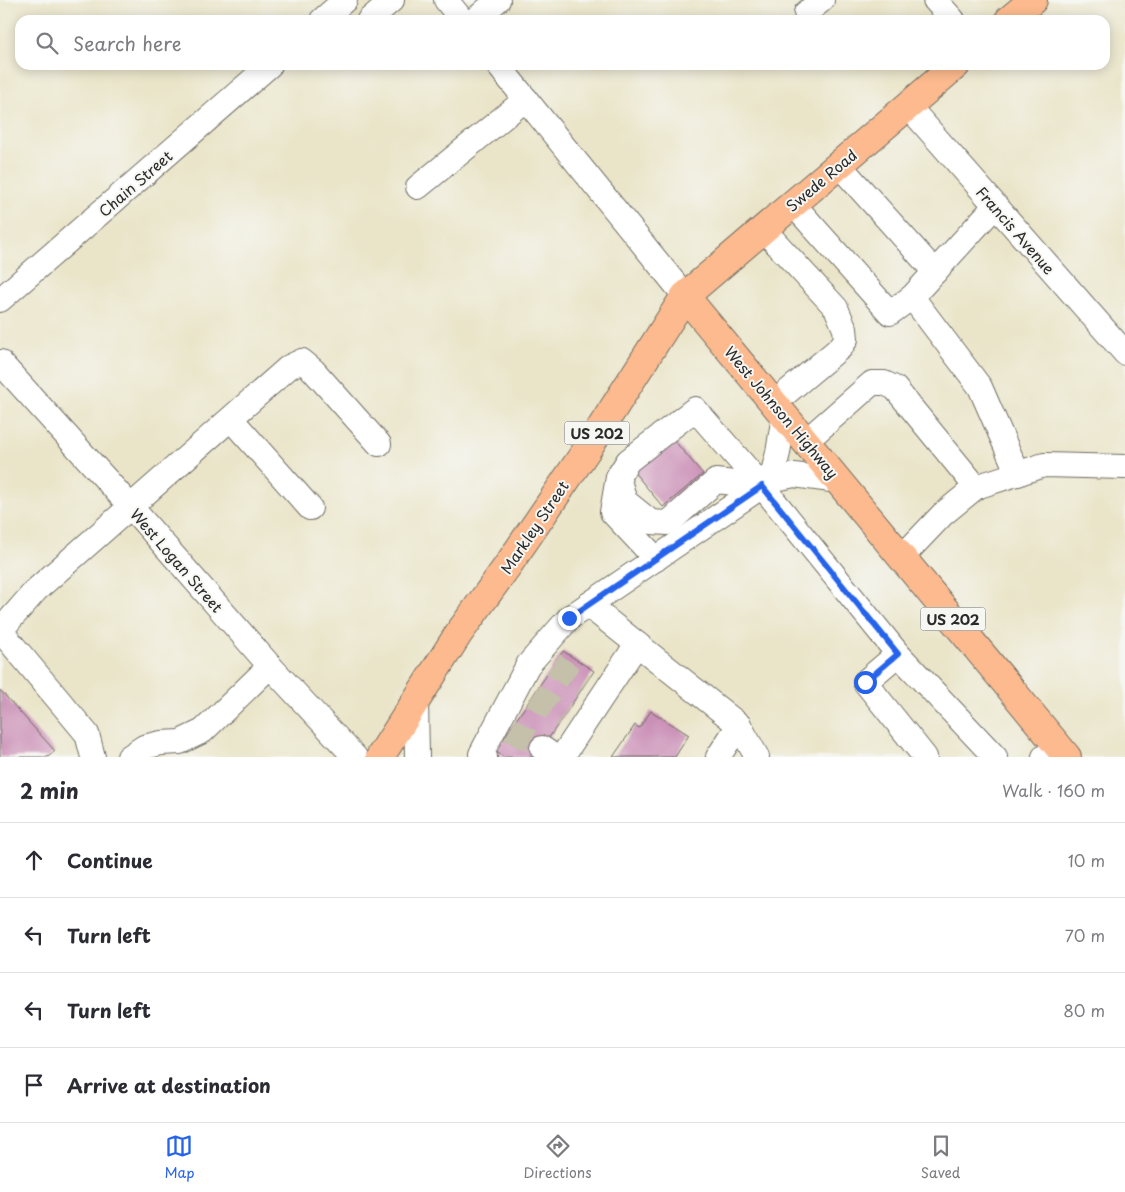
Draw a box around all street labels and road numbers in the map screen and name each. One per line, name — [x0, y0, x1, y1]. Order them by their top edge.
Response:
street label: Swede Road — [780, 143, 862, 217]
street label: Chain Street — [93, 144, 177, 222]
street label: Francis Avenue — [971, 181, 1061, 279]
street label: West Johnson Highway — [719, 341, 845, 483]
road number: US 202 — [564, 422, 630, 444]
street label: Markley Street — [494, 476, 574, 578]
street label: West Logan Street — [125, 503, 229, 617]
road number: US 202 — [920, 608, 986, 630]

